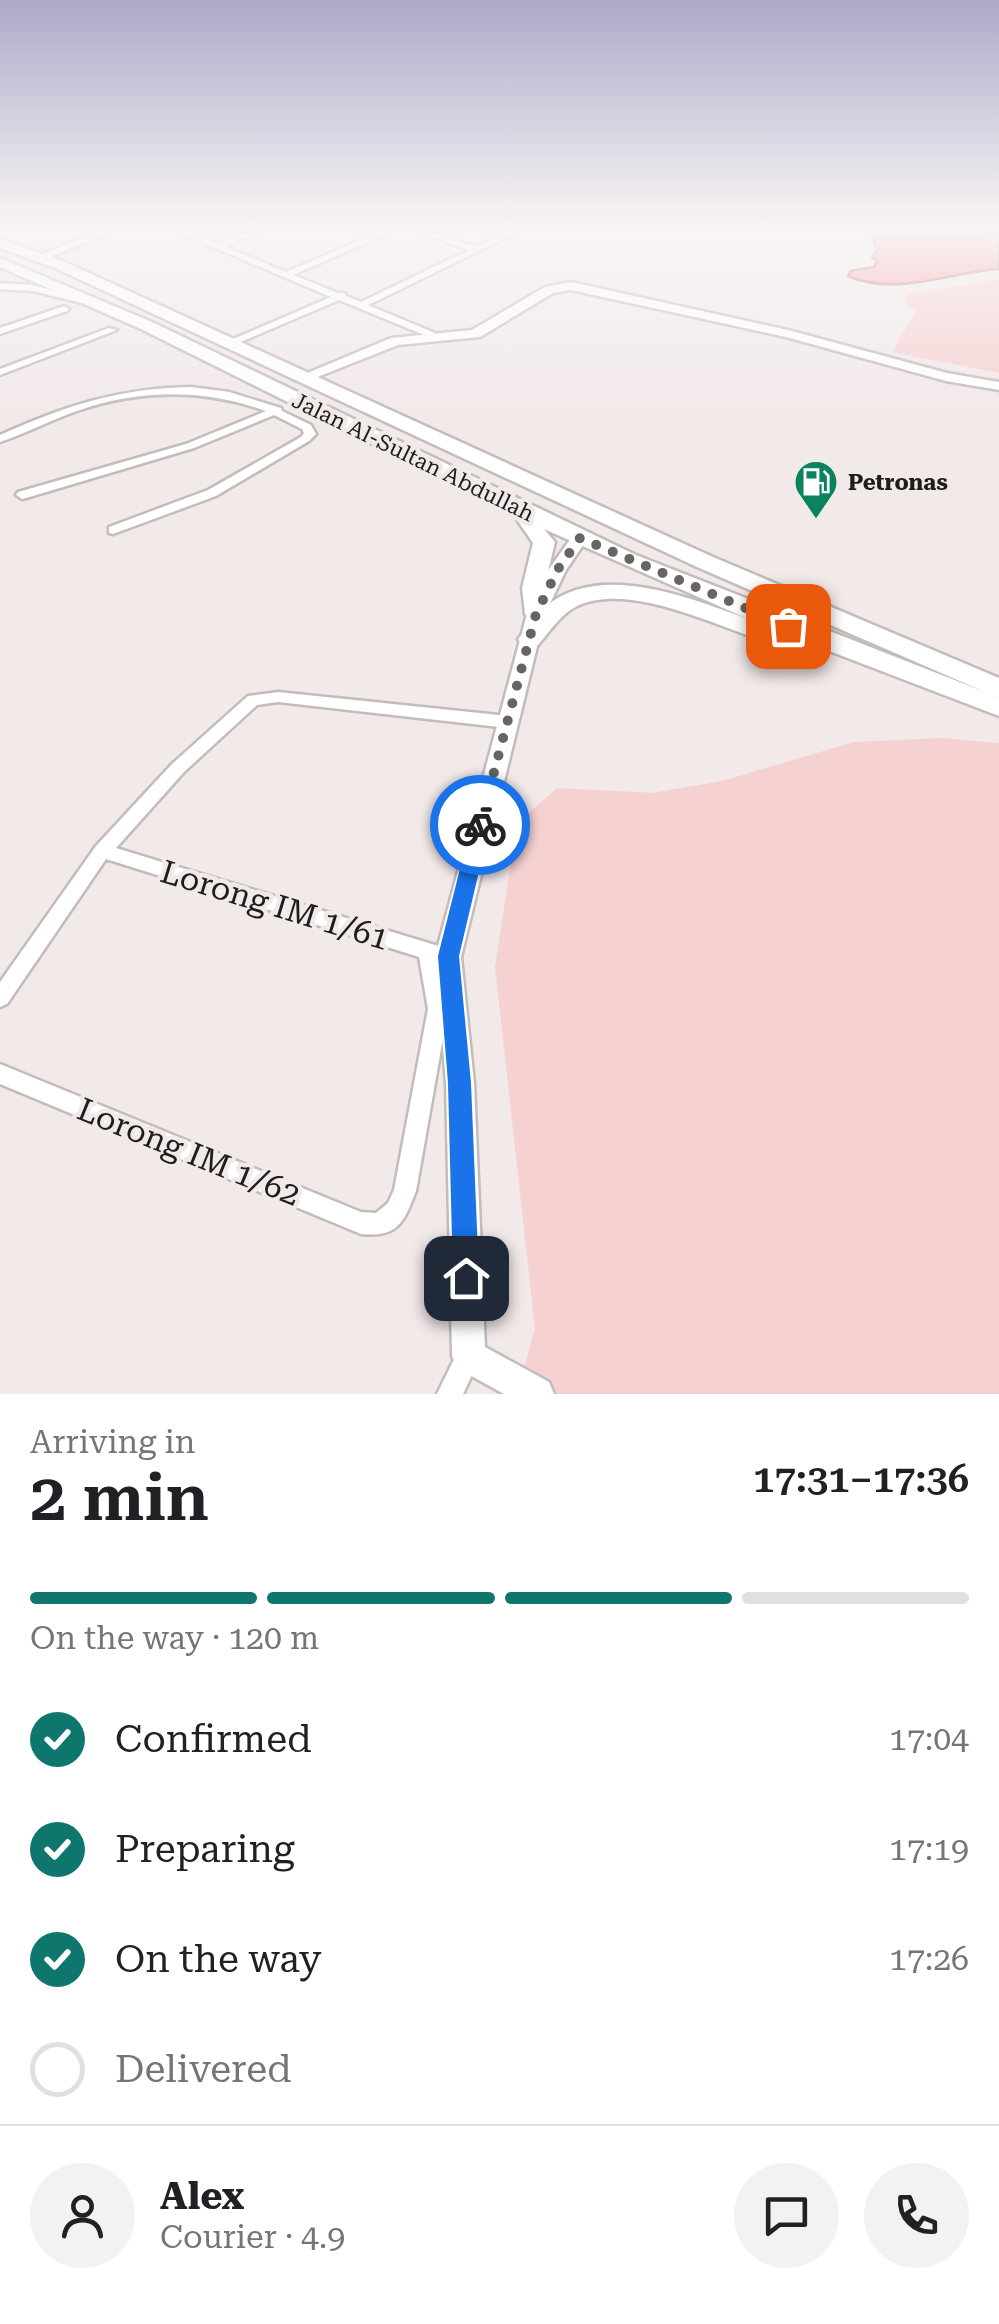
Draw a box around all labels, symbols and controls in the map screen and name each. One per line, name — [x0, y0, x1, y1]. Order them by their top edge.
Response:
street label: Jalan Al-Sultan Abdullah — [288, 387, 538, 527]
fuel station icon: Petronas — [793, 459, 839, 520]
place label: Petronas — [848, 470, 948, 495]
pin — [746, 584, 831, 669]
icon: bag — [761, 599, 816, 654]
courier — [430, 775, 530, 875]
icon: bike — [453, 798, 508, 853]
street label: Lorong IM 1/61 — [156, 852, 394, 958]
street label: Lorong IM 1/62 — [72, 1090, 306, 1214]
pin — [424, 1236, 509, 1321]
icon: home — [439, 1251, 494, 1306]
text: Arriving in — [30, 1423, 195, 1461]
text: 17:31–17:36 — [753, 1457, 969, 1501]
text: 2 min — [30, 1460, 209, 1536]
text: On the way · 120 m — [30, 1619, 319, 1657]
icon: check — [30, 1712, 85, 1767]
text: Confirmed — [115, 1717, 312, 1761]
text: 17:04 — [889, 1720, 969, 1758]
icon: check — [30, 1822, 85, 1877]
text: Preparing — [115, 1827, 295, 1871]
text: 17:19 — [889, 1830, 969, 1868]
icon: check — [30, 1932, 85, 1987]
text: On the way — [115, 1937, 321, 1981]
text: 17:26 — [889, 1940, 969, 1978]
text: Delivered — [115, 2047, 292, 2091]
button: person — [30, 2163, 135, 2268]
button: chat — [734, 2163, 839, 2268]
button: phone — [864, 2163, 969, 2268]
text: Alex — [160, 2174, 244, 2218]
text: Courier · 4.9 — [160, 2218, 345, 2256]

